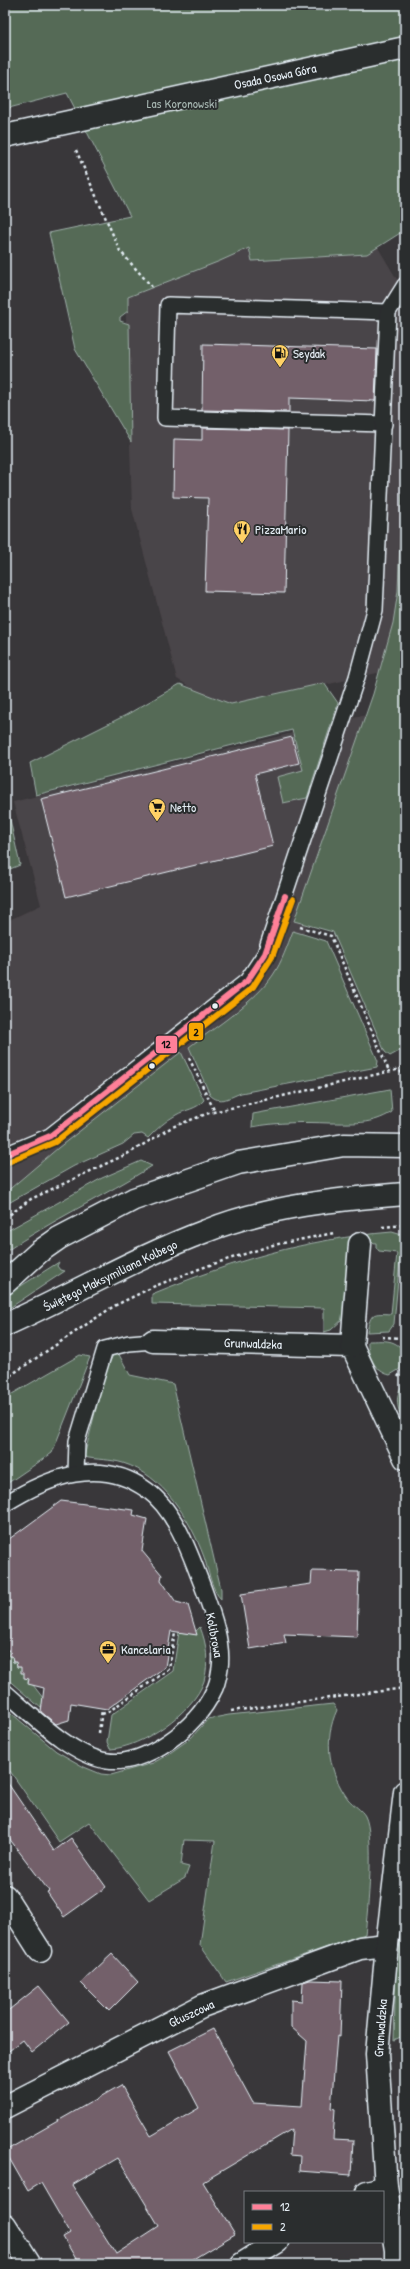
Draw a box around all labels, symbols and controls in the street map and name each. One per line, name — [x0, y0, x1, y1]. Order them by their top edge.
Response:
street label: Osada Osowa Góra — [232, 59, 318, 93]
park label: Las Koronowski — [147, 94, 217, 112]
fuel station icon: Seydak — [270, 343, 290, 368]
place label: Seydak — [293, 344, 326, 362]
restaurant icon: PizzaMario — [232, 519, 252, 544]
place label: PizzaMario — [255, 520, 306, 538]
supermarket icon: Netto — [147, 797, 167, 822]
place label: Netto — [170, 798, 196, 816]
unlabelled marker — [210, 1001, 220, 1011]
line badge: 2 — [188, 1022, 204, 1041]
text: 2 — [193, 1025, 199, 1039]
line badge: 12 — [155, 1035, 178, 1054]
text: 12 — [161, 1037, 171, 1051]
unlabelled marker — [147, 1061, 157, 1071]
street label: Świętego Maksymiliana Kolbego — [40, 1235, 180, 1315]
street label: Grunwaldzka — [224, 1333, 282, 1353]
street label: Kolibrowa — [202, 1611, 228, 1659]
office icon: Kancelaria — [98, 1639, 118, 1664]
place label: Kancelaria — [121, 1640, 171, 1658]
street label: Głuszcowa — [165, 1995, 217, 2031]
street label: Grunwaldzka — [369, 1998, 391, 2058]
legend — [244, 2191, 384, 2243]
text: 12 — [280, 2198, 290, 2215]
text: 2 — [280, 2218, 286, 2235]

